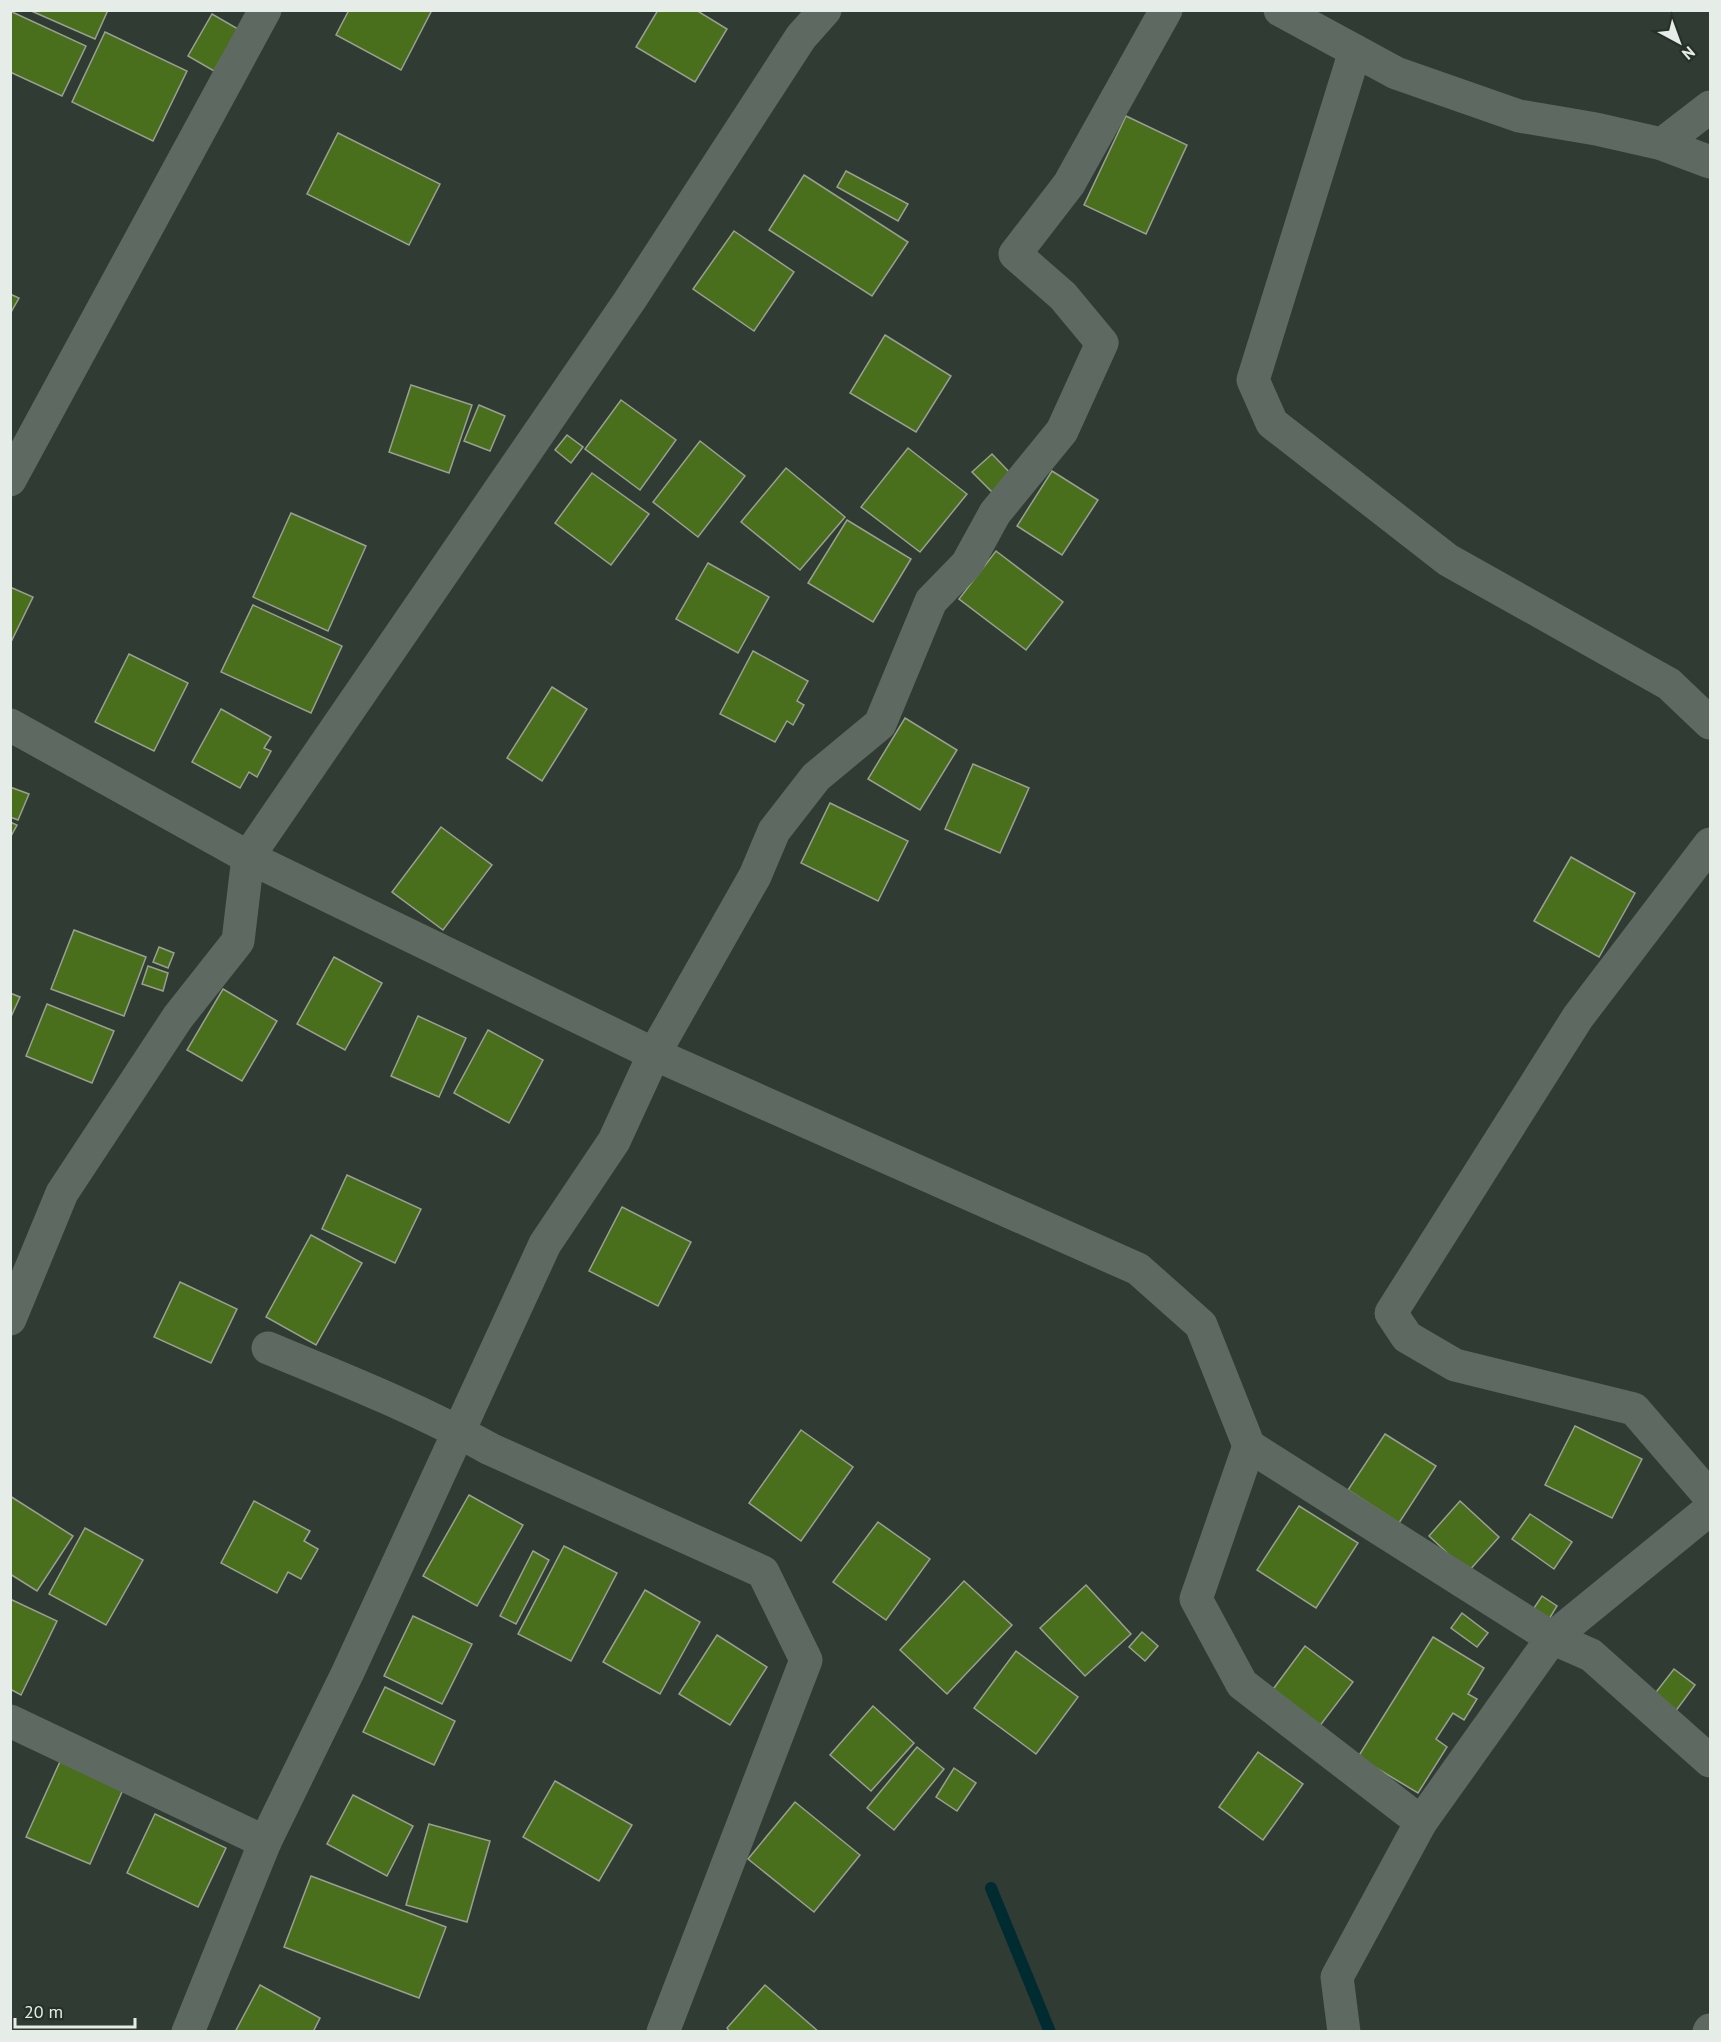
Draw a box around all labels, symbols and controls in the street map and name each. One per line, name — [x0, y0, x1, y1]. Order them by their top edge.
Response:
north arrow — [1649, 12, 1709, 72]
text: N — [1678, 42, 1699, 64]
scale bar — [15, 1991, 135, 2029]
text: 20 m — [24, 2000, 63, 2023]

